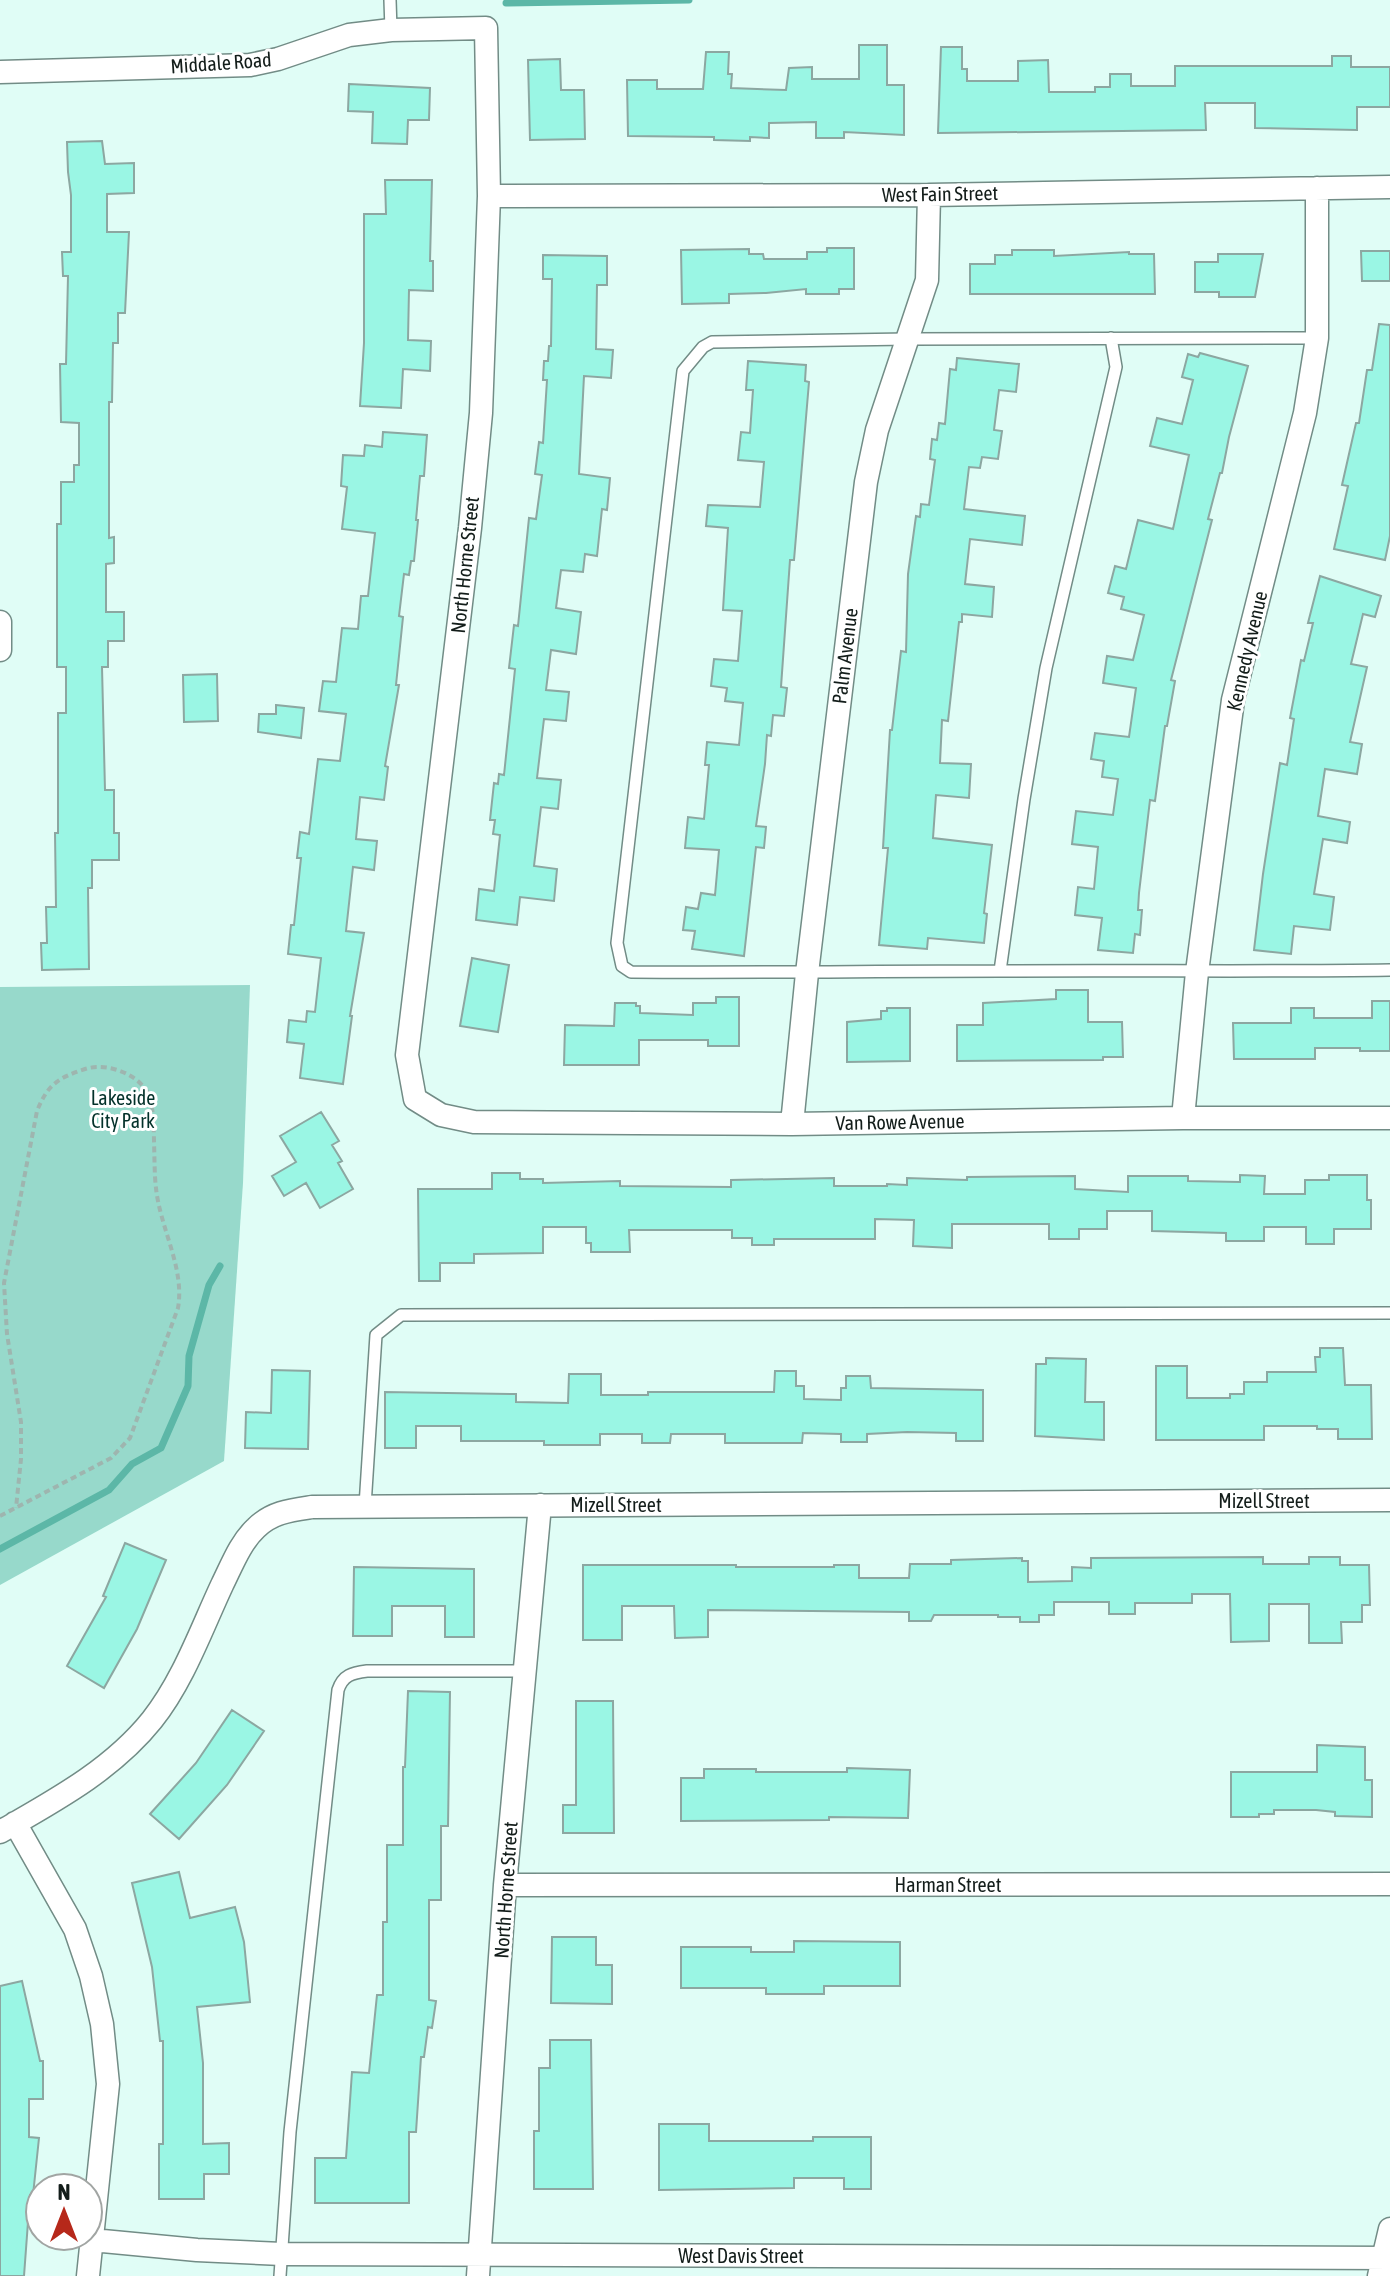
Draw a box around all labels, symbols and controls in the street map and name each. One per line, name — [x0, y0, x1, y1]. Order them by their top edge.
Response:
street label: Middale Road — [170, 47, 272, 78]
street label: West Fain Street — [882, 181, 999, 206]
street label: North Horne Street — [446, 495, 483, 634]
street label: Kennedy Avenue — [1222, 589, 1272, 713]
street label: Palm Avenue — [827, 607, 862, 705]
park label: Lakeside City Park — [91, 1086, 155, 1132]
street label: Van Rowe Avenue — [835, 1109, 965, 1134]
street label: Mizell Street — [1218, 1489, 1310, 1512]
street label: Mizell Street — [570, 1493, 662, 1516]
street label: North Horne Street — [489, 1820, 522, 1959]
street label: Harman Street — [895, 1873, 1002, 1896]
north arrow — [24, 2172, 104, 2252]
text: N — [58, 2179, 70, 2205]
street label: West Davis Street — [678, 2244, 804, 2267]

